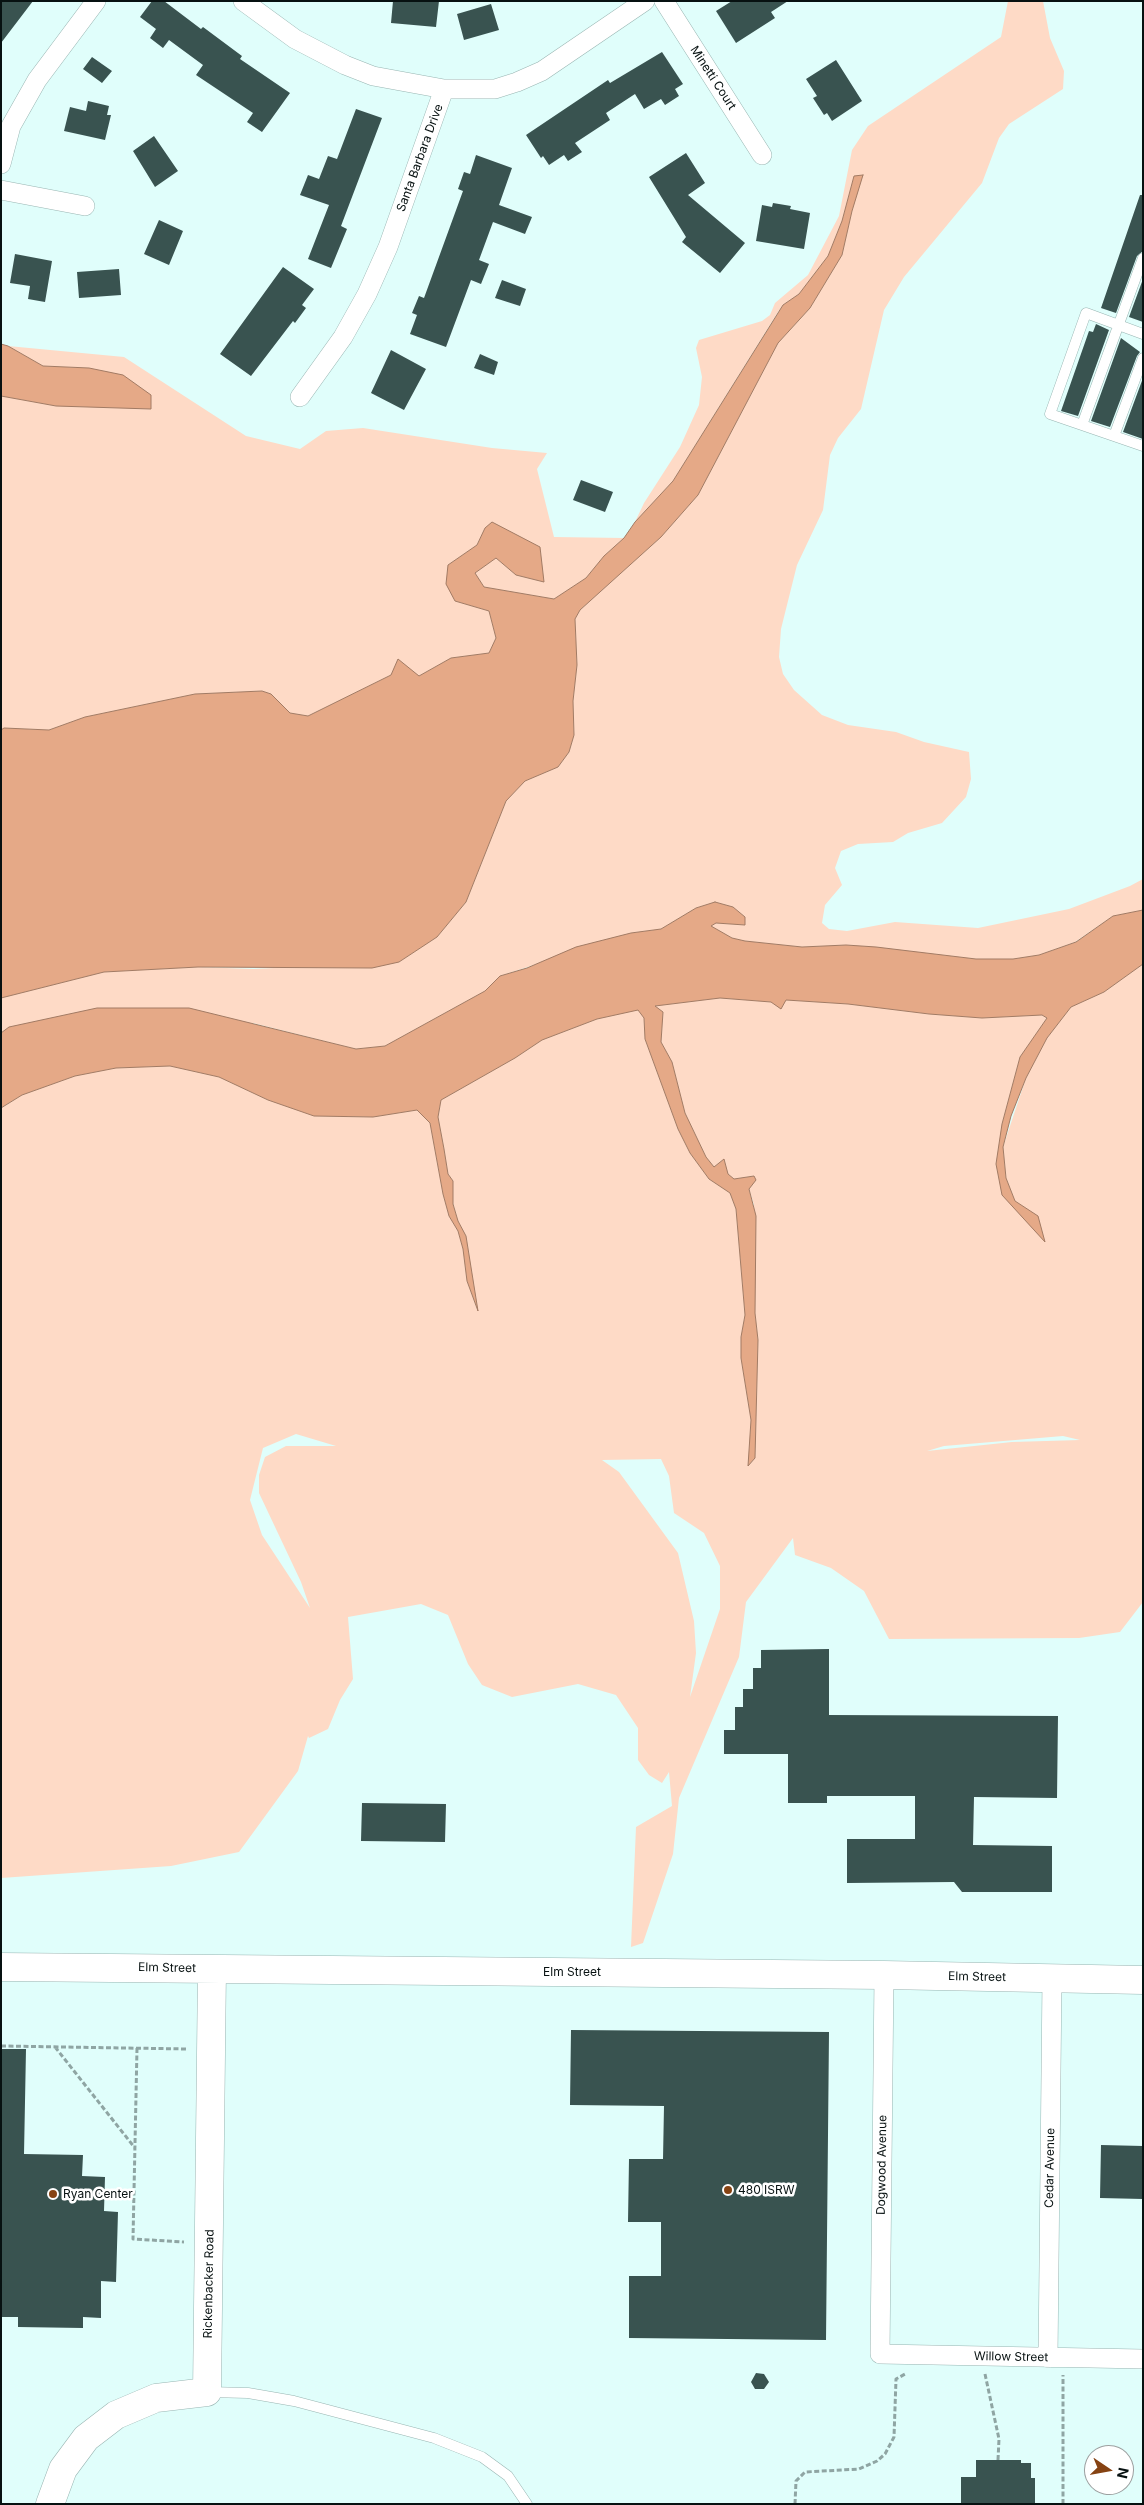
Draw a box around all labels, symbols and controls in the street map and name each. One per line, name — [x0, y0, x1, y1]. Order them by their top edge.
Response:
street label: Minetti Court — [687, 43, 739, 113]
street label: Santa Barbara Drive — [394, 102, 446, 214]
street label: Elm Street — [138, 1960, 196, 1976]
street label: Elm Street — [543, 1965, 601, 1979]
street label: Elm Street — [948, 1969, 1006, 1985]
street label: Dogwood Avenue — [874, 2115, 890, 2215]
street label: Cedar Avenue — [1042, 2128, 1058, 2208]
place label: 480 ISRW — [738, 2183, 795, 2197]
marker: 480 ISRW — [722, 2184, 734, 2196]
place label: Ryan Center — [63, 2187, 133, 2201]
marker: Ryan Center — [47, 2188, 59, 2200]
street label: Rickenbacker Road — [201, 2229, 217, 2339]
street label: Willow Street — [974, 2349, 1048, 2365]
north arrow — [1084, 2445, 1134, 2495]
text: N — [1114, 2466, 1133, 2480]

